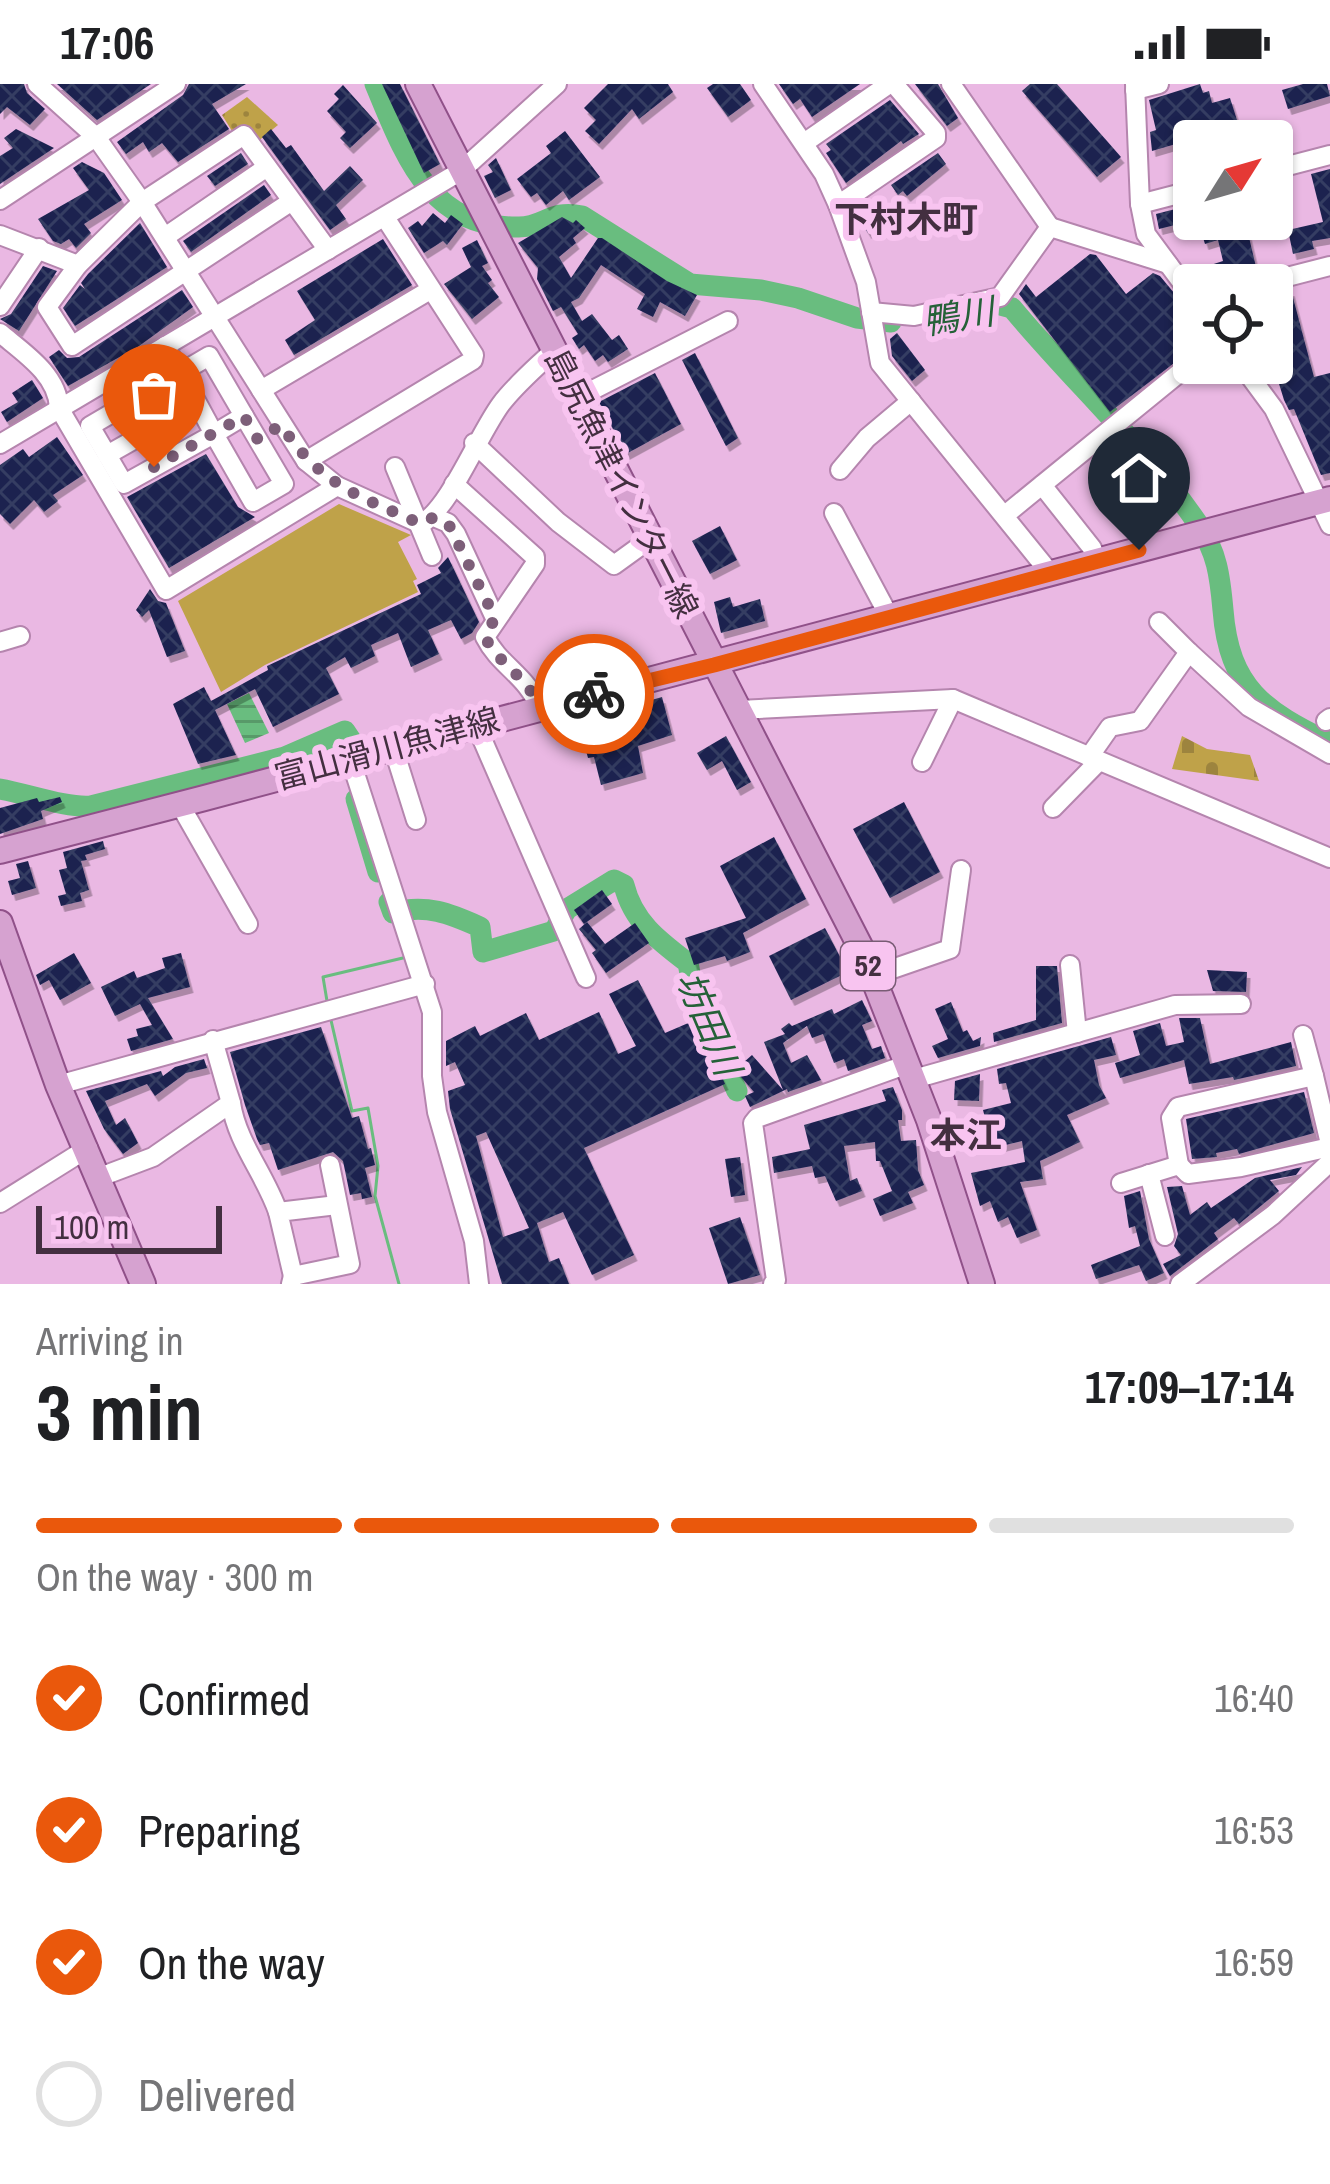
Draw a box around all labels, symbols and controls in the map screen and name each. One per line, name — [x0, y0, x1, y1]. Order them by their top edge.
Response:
text: 17:06 — [60, 12, 154, 73]
north arrow — [1173, 120, 1293, 240]
map controls — [1173, 120, 1293, 384]
district label: 下村木町 — [834, 195, 978, 243]
button: locate — [1173, 264, 1293, 384]
water label: 鴨川 — [919, 286, 1001, 345]
street label: 島尻魚津インター線 — [535, 341, 709, 625]
pin — [103, 344, 205, 467]
icon: bag — [121, 362, 187, 428]
pin — [1088, 427, 1190, 550]
icon: home — [1106, 445, 1172, 511]
courier — [534, 634, 654, 754]
icon: bike — [561, 661, 627, 727]
street label: 富山滑川魚津線 — [270, 697, 504, 799]
road number: 52 — [841, 942, 895, 990]
water label: 坊田川 — [666, 964, 754, 1086]
district label: 本江 — [930, 1111, 1002, 1159]
scale bar — [36, 1200, 222, 1253]
text: 100 m — [54, 1205, 129, 1249]
text: Arriving in — [36, 1315, 184, 1367]
text: 17:09–17:14 — [1085, 1356, 1294, 1417]
text: 3 min — [36, 1359, 203, 1464]
text: On the way · 300 m — [36, 1551, 313, 1603]
icon: check — [36, 1665, 102, 1731]
text: Confirmed — [138, 1668, 310, 1729]
text: 16:40 — [1214, 1672, 1294, 1724]
icon: check — [36, 1797, 102, 1863]
text: Preparing — [138, 1800, 300, 1861]
text: 16:53 — [1214, 1804, 1294, 1856]
icon: check — [36, 1929, 102, 1995]
text: On the way — [138, 1932, 325, 1993]
text: 16:59 — [1214, 1936, 1294, 1988]
text: Delivered — [138, 2064, 296, 2125]

